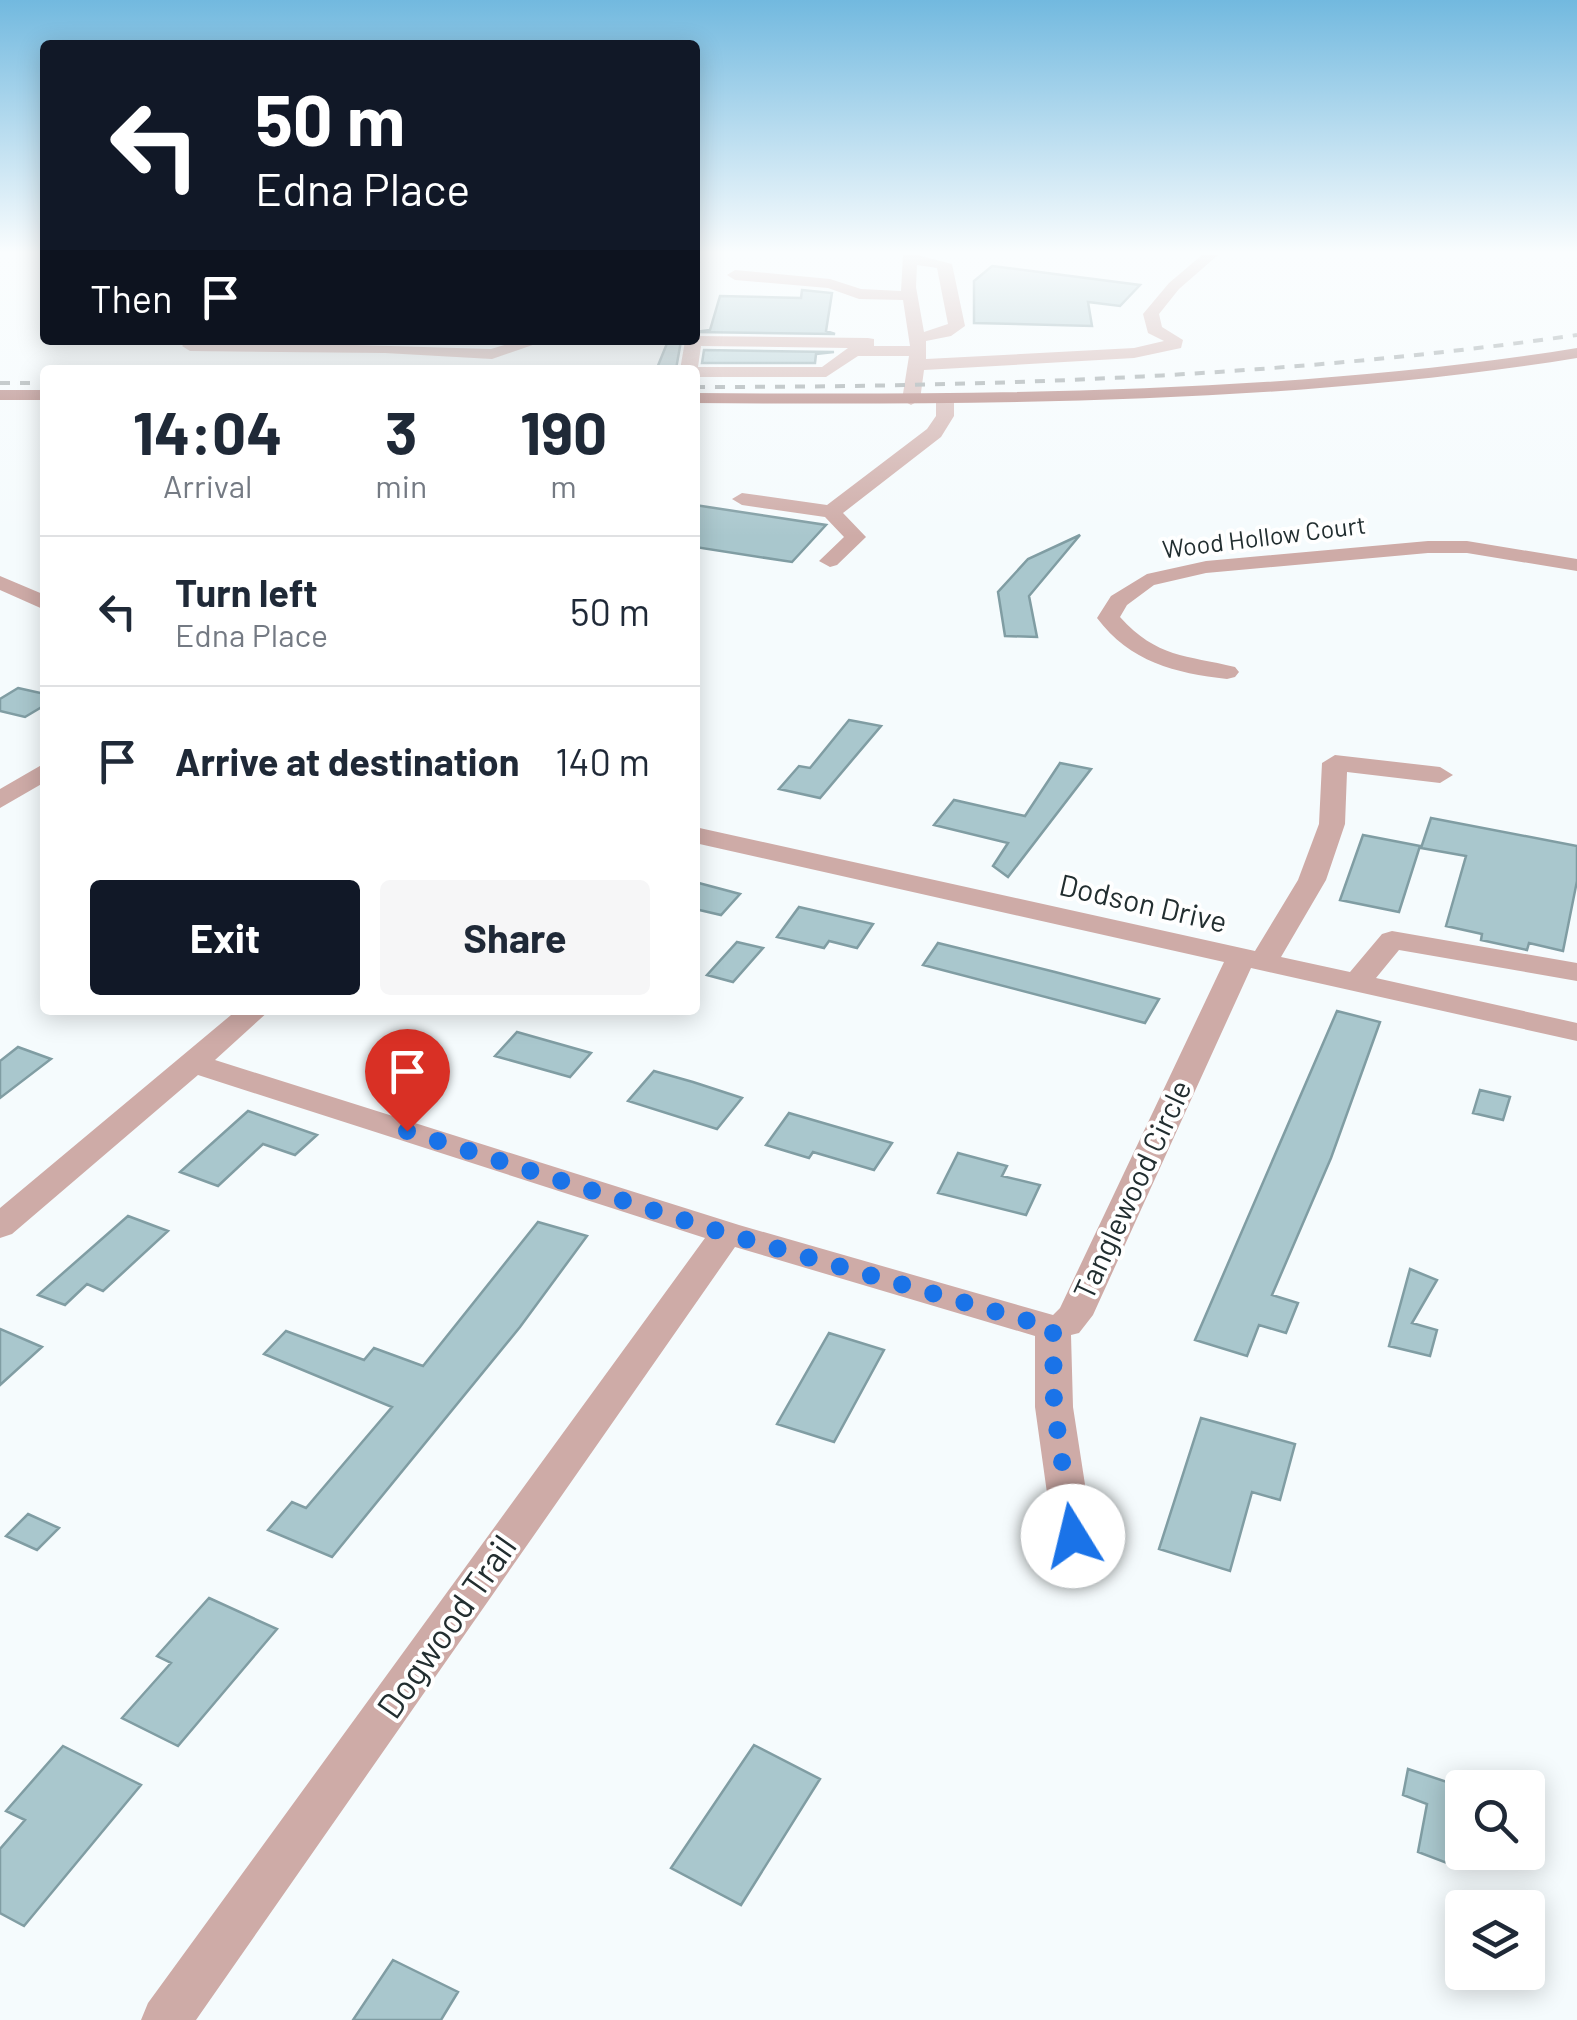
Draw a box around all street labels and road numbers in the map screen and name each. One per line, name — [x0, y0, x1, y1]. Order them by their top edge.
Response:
street label: Wood Hollow Court — [1160, 509, 1367, 563]
street label: Dodson Drive — [1056, 865, 1231, 939]
street label: Tanglewood Circle — [1065, 1074, 1198, 1305]
street label: Dogwood Trail — [367, 1526, 524, 1726]

